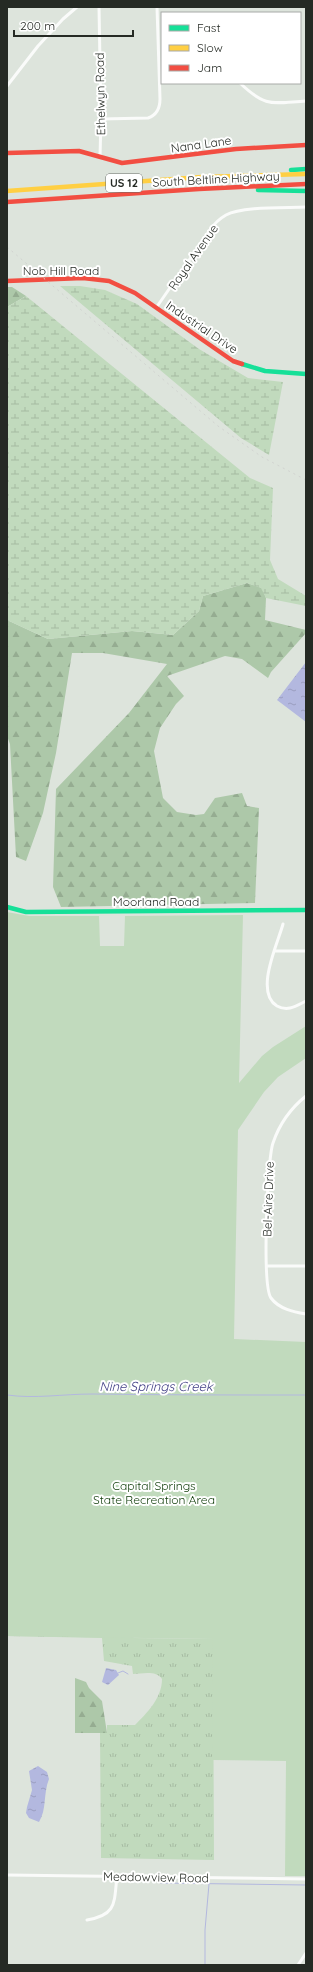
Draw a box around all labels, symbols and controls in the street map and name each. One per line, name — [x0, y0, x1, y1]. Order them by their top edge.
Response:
scale bar — [14, 12, 133, 38]
legend — [161, 12, 301, 84]
text: 200 m — [20, 18, 55, 33]
text: Fast — [197, 20, 221, 35]
text: Slow — [197, 40, 223, 55]
street label: Ethelwyn Road — [92, 52, 108, 136]
text: Jam — [197, 60, 222, 75]
street label: Nana Lane — [170, 132, 232, 156]
street label: South Beltline Highway — [152, 168, 280, 190]
road number: US 12 — [106, 174, 142, 192]
street label: Royal Avenue — [165, 221, 221, 293]
street label: Nob Hill Road — [23, 263, 99, 278]
street label: Industrial Drive — [163, 297, 241, 357]
street label: Moorland Road — [113, 894, 199, 909]
street label: Bel-Aire Drive — [259, 1161, 277, 1237]
water label: Nine Springs Creek — [99, 1378, 214, 1394]
park label: Capital Springs State Recreation Area — [93, 1478, 215, 1507]
street label: Meadowview Road — [103, 1869, 209, 1885]

